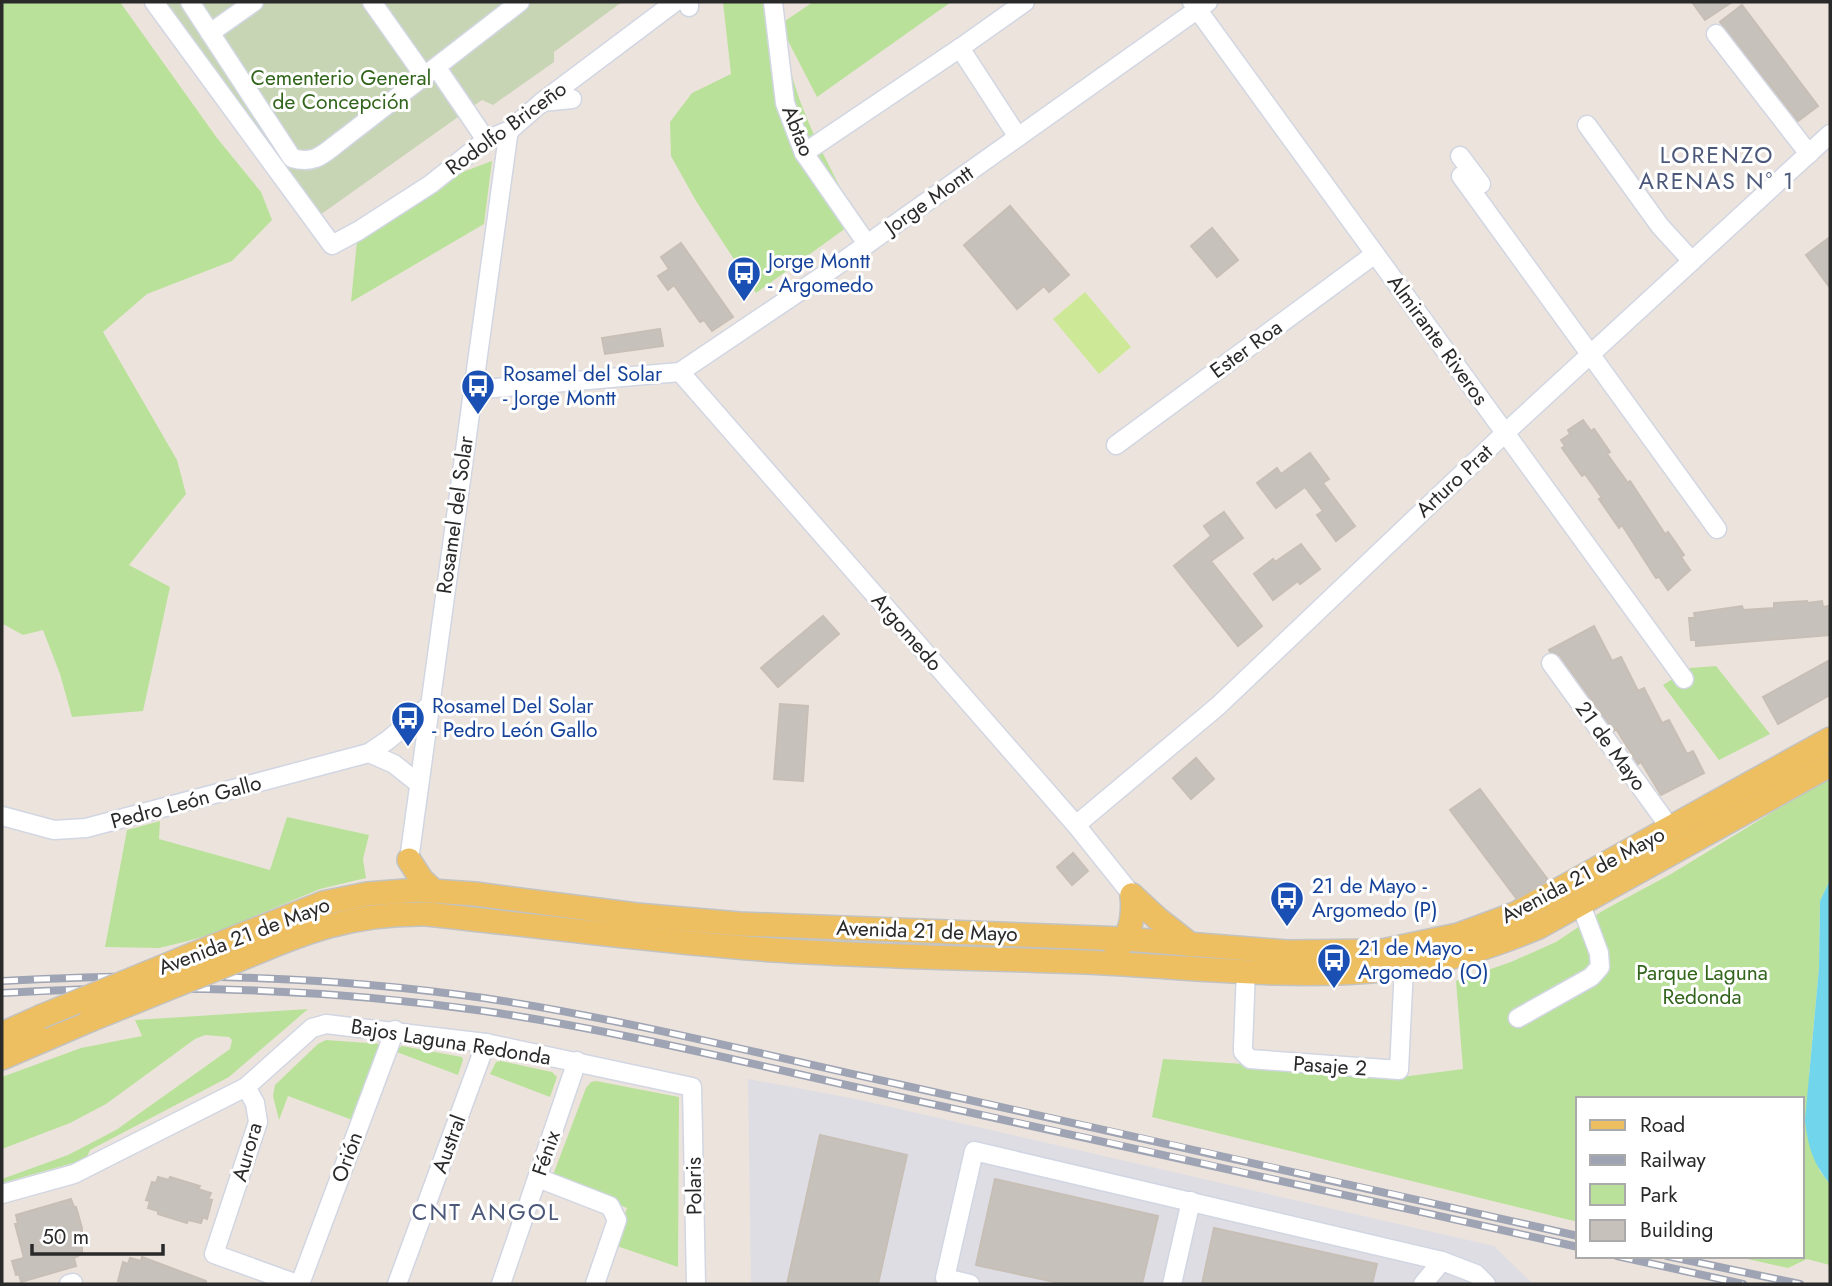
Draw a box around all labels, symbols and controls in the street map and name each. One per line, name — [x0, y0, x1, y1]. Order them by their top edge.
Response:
park label: Cementerio General de Concepción — [251, 63, 431, 117]
street label: Rodolfo Briceño — [439, 74, 573, 182]
street label: Abtao — [774, 101, 822, 161]
district label: LORENZO ARENAS N° 1 — [1639, 138, 1795, 198]
street label: Jorge Montt — [876, 158, 979, 243]
place label: Jorge Montt - Argomedo — [765, 246, 874, 300]
bus stop icon: Jorge Montt - Argomedo — [725, 254, 763, 303]
street label: Almirante Riveros — [1380, 269, 1496, 411]
street label: Ester Roa — [1204, 313, 1288, 385]
place label: Rosamel del Solar - Jorge Montt — [503, 359, 663, 413]
bus stop icon: Rosamel del Solar - Jorge Montt — [459, 367, 497, 416]
street label: Rosamel del Solar — [429, 433, 481, 596]
street label: Arturo Prat — [1409, 438, 1499, 524]
street label: Argomedo — [865, 586, 949, 678]
place label: Rosamel Del Solar - Pedro León Gallo — [432, 691, 598, 745]
street label: 21 de Mayo — [1568, 695, 1654, 797]
bus stop icon: Rosamel Del Solar - Pedro León Gallo — [389, 699, 427, 748]
street label: Pedro León Gallo — [107, 767, 265, 837]
street label: Avenida 21 de Mayo — [1496, 819, 1670, 931]
place label: 21 de Mayo - Argomedo (P) — [1312, 871, 1438, 925]
bus stop icon: 21 de Mayo - Argomedo (P) — [1268, 879, 1306, 928]
street label: Avenida 21 de Mayo — [154, 889, 334, 983]
street label: Avenida 21 de Mayo — [836, 913, 1018, 949]
place label: 21 de Mayo - Argomedo (O) — [1358, 933, 1489, 987]
bus stop icon: 21 de Mayo - Argomedo (O) — [1315, 941, 1353, 990]
park label: Parque Laguna Redonda — [1636, 958, 1768, 1012]
street label: Bajos Laguna Redonda — [349, 1011, 553, 1073]
street label: Pasaje 2 — [1292, 1048, 1368, 1084]
legend — [1576, 1097, 1804, 1258]
text: Road — [1640, 1110, 1685, 1140]
street label: Austral — [425, 1111, 473, 1177]
street label: Aurora — [224, 1119, 270, 1185]
street label: Fénix — [524, 1126, 568, 1180]
street label: Orión — [324, 1128, 370, 1186]
text: Railway — [1640, 1145, 1706, 1175]
street label: Polaris — [678, 1157, 710, 1215]
text: Park — [1640, 1180, 1678, 1210]
district label: CNT ANGOL — [412, 1195, 560, 1229]
scale bar — [32, 1212, 163, 1256]
text: Building — [1640, 1215, 1713, 1245]
text: 50 m — [42, 1222, 89, 1252]

